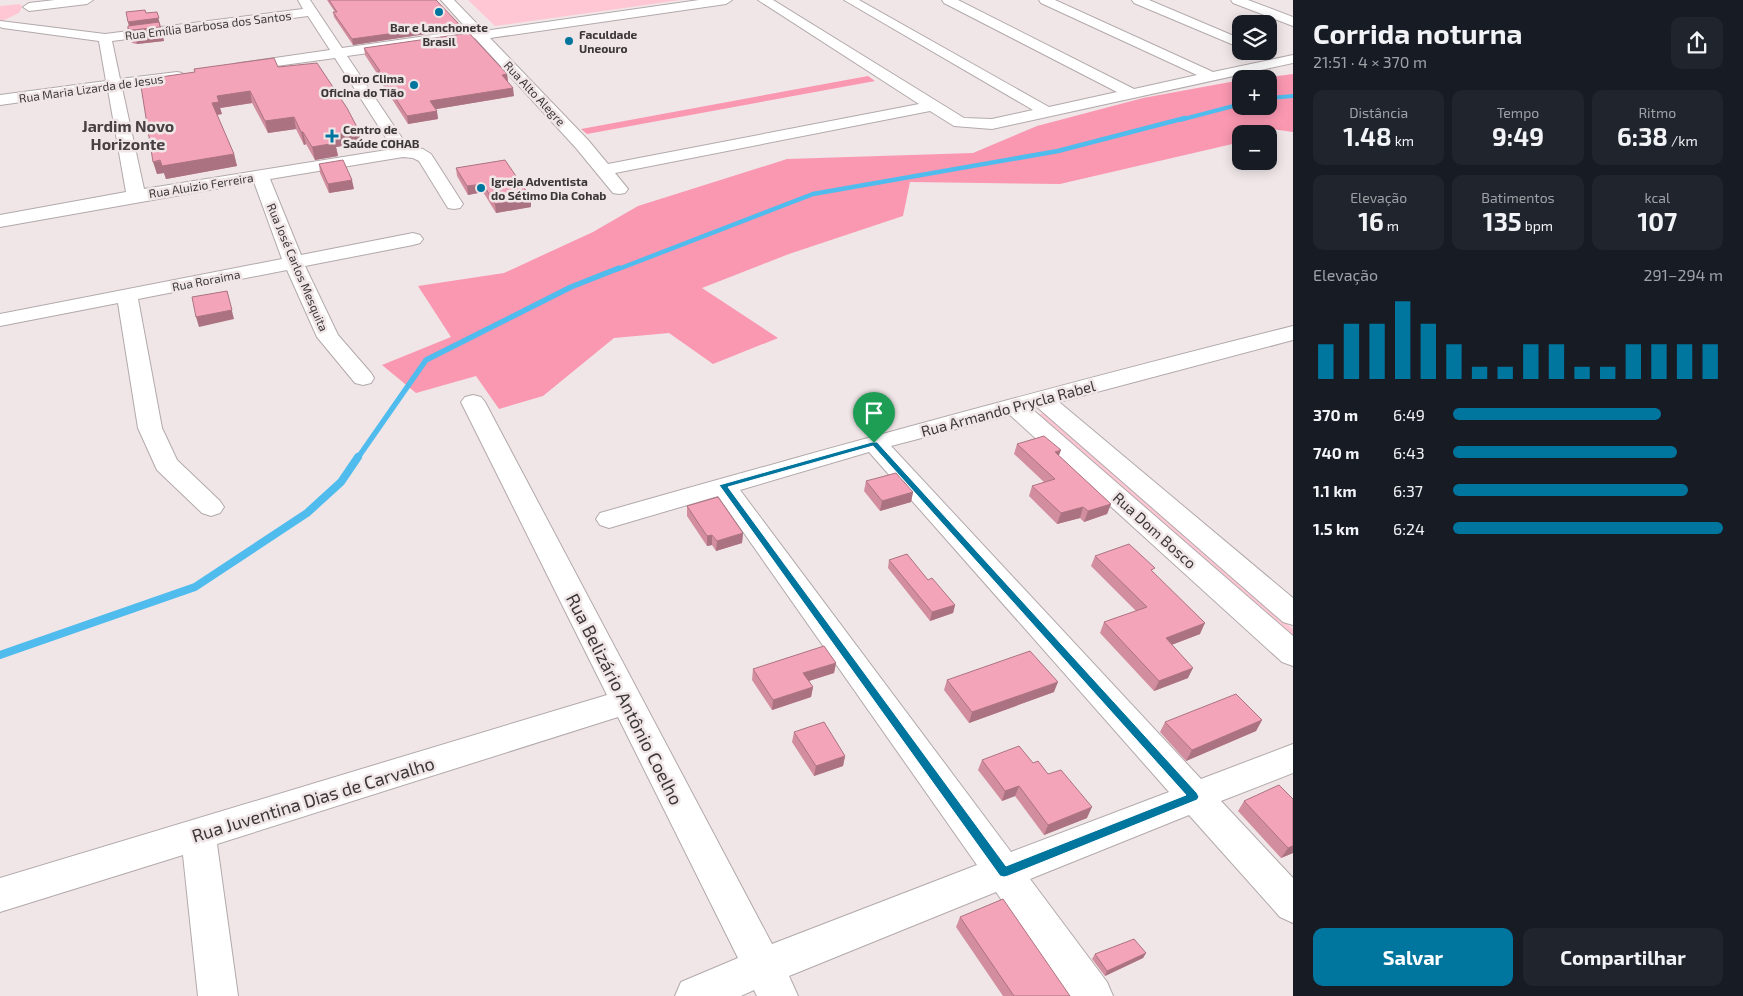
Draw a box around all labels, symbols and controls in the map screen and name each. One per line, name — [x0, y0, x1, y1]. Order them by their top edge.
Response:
marker: Bar e Lanchonete Brasil — [433, 6, 445, 18]
street label: Rua Emília Barbosa dos Santos — [124, 8, 292, 42]
map controls — [1232, 15, 1277, 170]
button: layers — [1232, 15, 1277, 60]
text: Corrida noturna — [1313, 16, 1522, 50]
button: share — [1671, 17, 1723, 69]
place label: Bar e Lanchonete Brasil — [390, 20, 488, 48]
place label: Faculdade Uneouro — [579, 27, 638, 55]
marker: Faculdade Uneouro — [563, 35, 575, 47]
text: 21:51 · 4 × 370 m — [1313, 52, 1427, 71]
street label: Rua Alto Alegre — [501, 58, 569, 128]
button: + — [1232, 70, 1277, 115]
street label: Rua Maria Lizarda de Jesus — [18, 71, 164, 105]
place label: Ouro Clima Oficina do Tião — [321, 71, 404, 99]
marker: Ouro Clima Oficina do Tião — [408, 79, 420, 91]
text: Distância — [1349, 104, 1408, 121]
text: Tempo — [1497, 104, 1539, 121]
text: Ritmo — [1638, 104, 1676, 121]
district label: Jardim Novo Horizonte — [82, 116, 174, 153]
text: 1.48 — [1343, 121, 1392, 151]
text: 9:49 — [1492, 121, 1544, 151]
text: 6:38 — [1617, 121, 1668, 151]
place label: Centro de Saúde COHAB — [343, 122, 420, 150]
button: − — [1232, 125, 1277, 170]
marker: Centro de Saúde COHAB — [325, 129, 339, 143]
text: km — [1392, 132, 1414, 149]
text: /km — [1668, 132, 1698, 149]
street label: Rua Aluizio Ferreira — [148, 170, 254, 200]
place label: Igreja Adventista do Sétimo Dia Cohab — [491, 174, 606, 202]
marker: Igreja Adventista do Sétimo Dia Cohab — [475, 182, 487, 194]
text: Elevação — [1350, 189, 1407, 206]
text: Batimentos — [1481, 189, 1555, 206]
text: kcal — [1645, 189, 1670, 206]
street label: Rua José Carlos Mesquita — [265, 201, 331, 333]
text: 16 — [1358, 206, 1384, 236]
text: 135 — [1483, 206, 1522, 236]
text: 107 — [1637, 206, 1677, 236]
text: m — [1384, 217, 1399, 234]
text: bpm — [1522, 217, 1553, 234]
text: Elevação — [1313, 265, 1378, 284]
text: 291–294 m — [1643, 265, 1723, 284]
street label: Rua Roraima — [171, 267, 241, 293]
street label: Rua Armando Prycla Rabel — [919, 376, 1098, 440]
pin — [853, 392, 895, 443]
icon: arrive — [860, 399, 888, 427]
text: 370 m — [1313, 405, 1358, 424]
text: 6:49 — [1393, 405, 1425, 424]
text: 740 m — [1313, 443, 1359, 462]
text: 6:43 — [1393, 443, 1425, 462]
text: 1.1 km — [1313, 481, 1357, 500]
text: 6:37 — [1393, 481, 1423, 500]
street label: Rua Dom Bosco — [1110, 488, 1200, 572]
text: 1.5 km — [1313, 519, 1359, 538]
text: 6:24 — [1393, 519, 1425, 538]
street label: Rua Belizário Antônio Coelho — [562, 590, 688, 808]
street label: Rua Juventina Dias de Carvalho — [189, 752, 437, 846]
button: Salvar — [1313, 928, 1513, 986]
button: Compartilhar — [1523, 928, 1723, 986]

